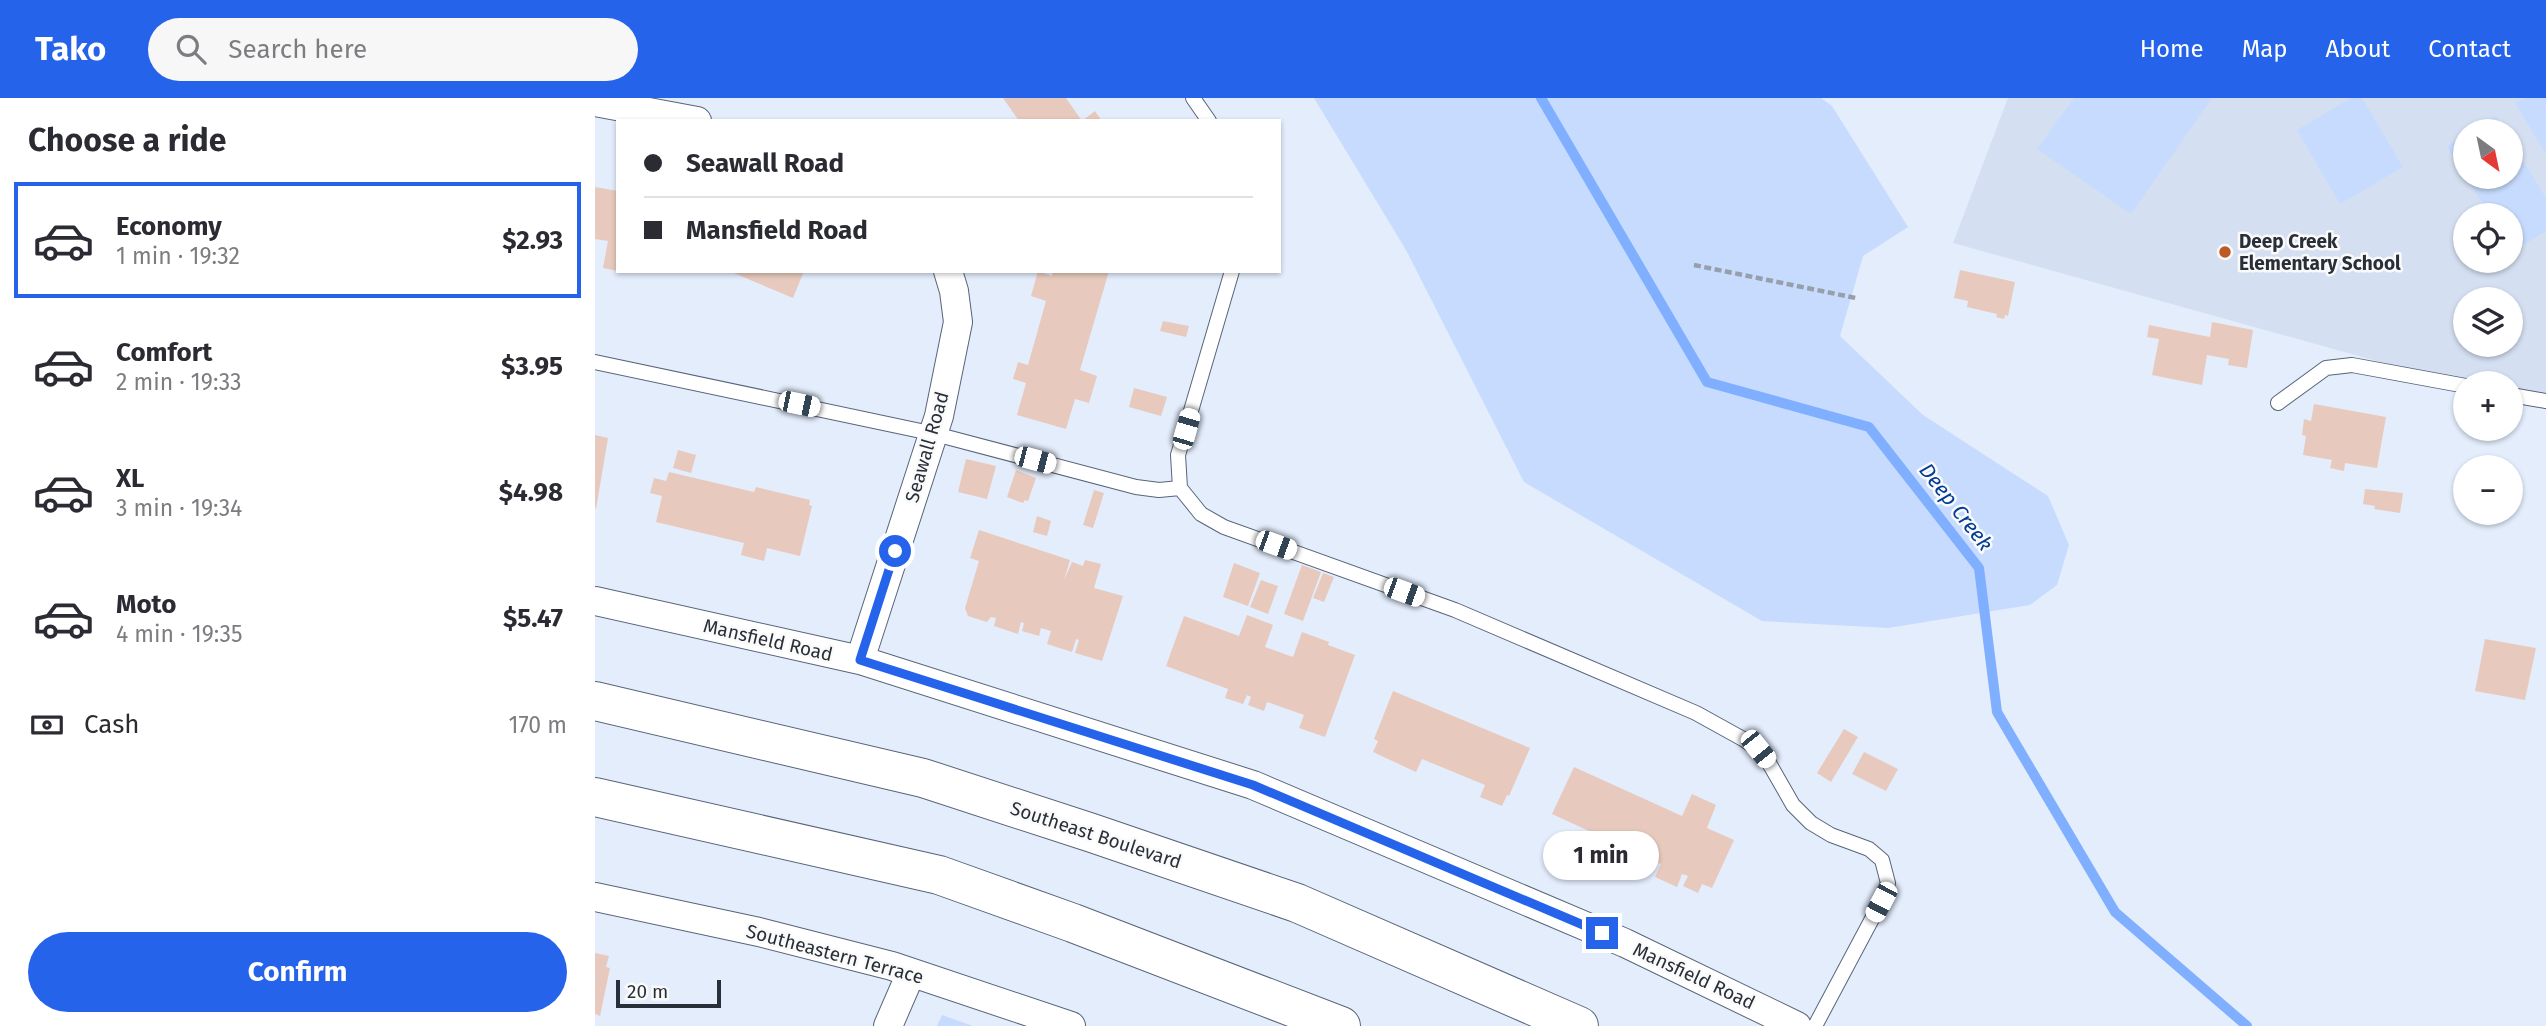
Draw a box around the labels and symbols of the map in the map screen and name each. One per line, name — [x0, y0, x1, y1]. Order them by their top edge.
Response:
north arrow — [2453, 119, 2523, 189]
place label: Deep Creek Elementary School — [2239, 230, 2401, 275]
marker: Deep Creek Elementary School — [2217, 244, 2233, 260]
car — [777, 389, 822, 419]
street label: Seawall Road — [900, 389, 954, 505]
car — [1171, 406, 1202, 452]
car — [1012, 444, 1059, 476]
water label: Deep Creek — [1914, 458, 1998, 556]
car — [1253, 528, 1300, 562]
route start — [879, 535, 911, 567]
car — [1381, 575, 1428, 609]
street label: Mansfield Road — [701, 614, 835, 666]
car — [1737, 726, 1780, 772]
street label: Southeast Boulevard — [1008, 796, 1184, 874]
callout: 1 min — [1544, 832, 1660, 880]
car — [1862, 879, 1901, 925]
route end — [1586, 917, 1618, 949]
street label: Southeastern Terrace — [744, 919, 926, 989]
street label: Mansfield Road — [1629, 938, 1759, 1014]
scale bar — [616, 977, 721, 1009]

